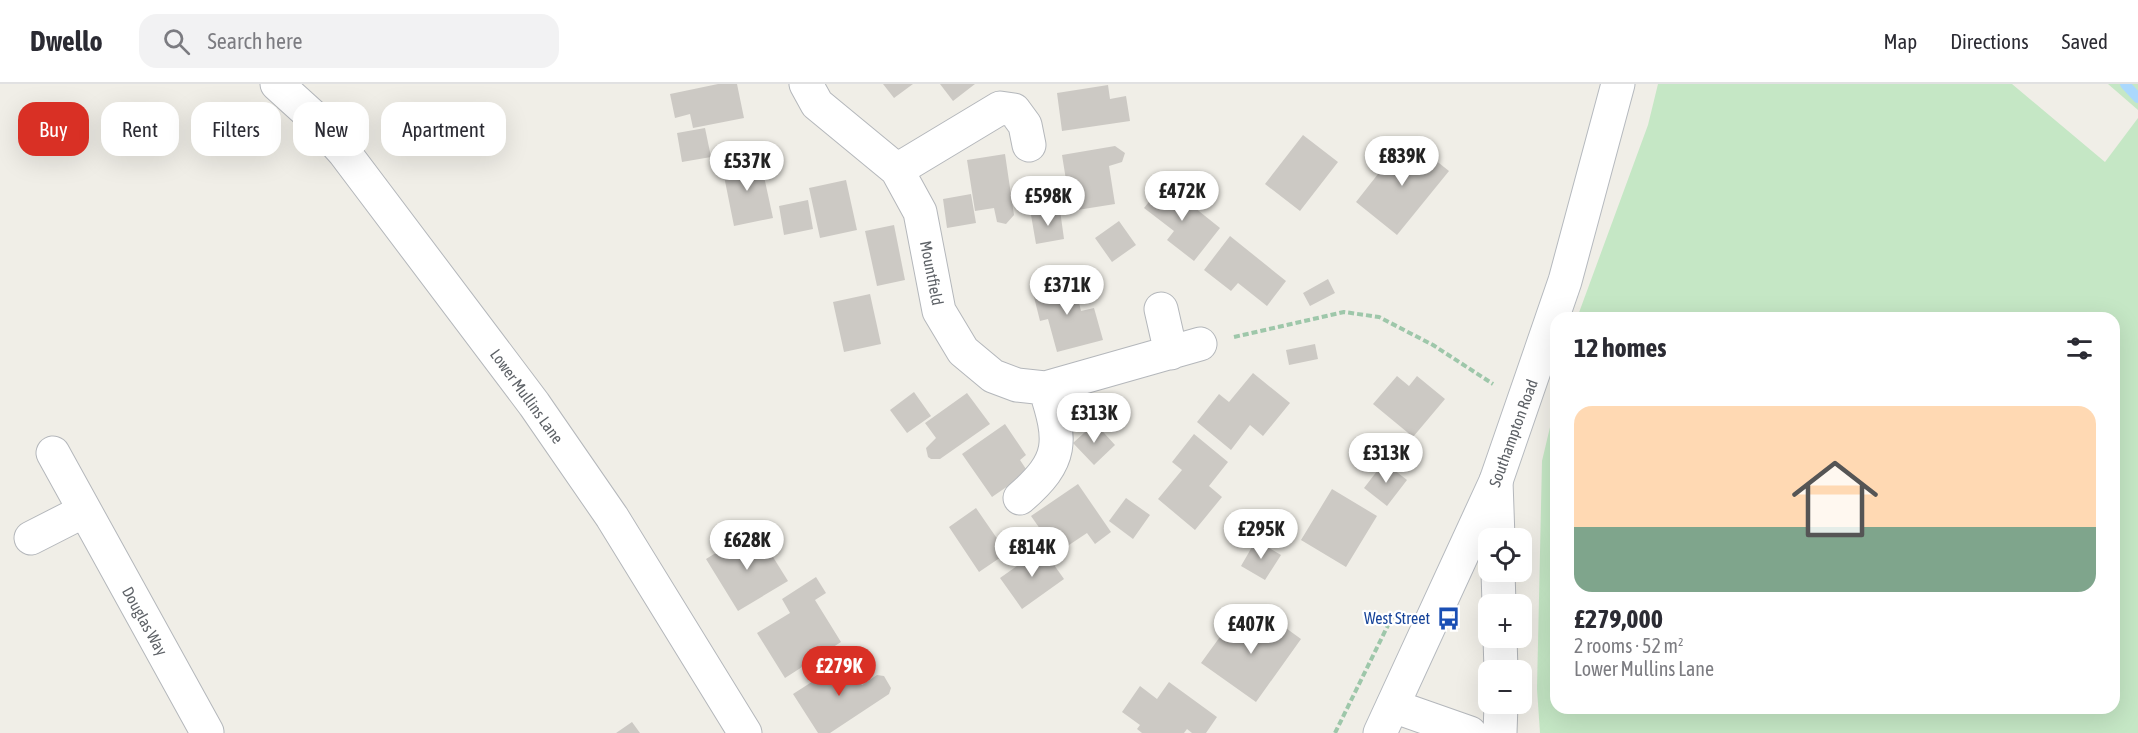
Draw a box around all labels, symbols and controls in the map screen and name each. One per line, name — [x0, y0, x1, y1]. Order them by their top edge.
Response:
search box — [139, 14, 559, 68]
text: Dwello — [30, 25, 103, 57]
icon: search — [160, 25, 193, 58]
text: Search here — [208, 28, 302, 54]
text: Map — [1883, 29, 1917, 53]
text: Directions — [1950, 29, 2029, 53]
text: Saved — [2062, 29, 2108, 53]
chip: Buy — [18, 102, 89, 156]
chip: Rent — [101, 102, 179, 156]
chip: Filters — [191, 102, 281, 156]
chip: New — [293, 102, 369, 156]
chip: Apartment — [381, 102, 506, 156]
pin: £839K — [1360, 136, 1444, 187]
pin: £537K — [705, 141, 789, 192]
text: £839K — [1379, 144, 1425, 167]
text: £537K — [724, 149, 770, 172]
pin: £472K — [1140, 171, 1224, 222]
pin: £598K — [1006, 176, 1090, 227]
text: £472K — [1159, 179, 1205, 202]
text: £598K — [1025, 184, 1071, 207]
street label: Mountfield — [917, 239, 947, 307]
pin: £371K — [1025, 265, 1109, 316]
text: £371K — [1044, 273, 1090, 296]
icon: filters — [2063, 332, 2096, 365]
text: 12 homes — [1574, 333, 1667, 363]
street label: Lower Mullins Lane — [487, 345, 567, 447]
street label: Southampton Road — [1485, 377, 1542, 490]
pin: £313K — [1052, 393, 1136, 444]
text: £313K — [1071, 401, 1117, 424]
pin: £313K — [1344, 433, 1428, 484]
text: £313K — [1363, 441, 1409, 464]
icon: home — [1781, 445, 1889, 553]
pin: £295K — [1219, 509, 1303, 560]
text: £295K — [1238, 517, 1284, 540]
pin: £628K — [705, 520, 789, 571]
pin: £814K — [990, 527, 1074, 578]
text: £628K — [724, 528, 770, 551]
map controls — [1478, 528, 1532, 714]
button: locate — [1478, 528, 1532, 582]
text: £814K — [1009, 535, 1055, 558]
street label: Douglas Way — [118, 584, 171, 659]
button: + — [1478, 594, 1532, 648]
pin: £407K — [1209, 604, 1293, 655]
text: £279,000 — [1574, 604, 1663, 634]
bus stop icon: West Street — [1435, 605, 1461, 631]
place label: West Street — [1364, 609, 1430, 627]
text: £407K — [1228, 612, 1274, 635]
text: 2 rooms · 52 m² — [1574, 634, 1684, 657]
pin: £279K — [797, 646, 881, 697]
text: £279K — [816, 654, 862, 677]
text: Lower Mullins Lane — [1574, 657, 1714, 680]
button: − — [1478, 660, 1532, 714]

